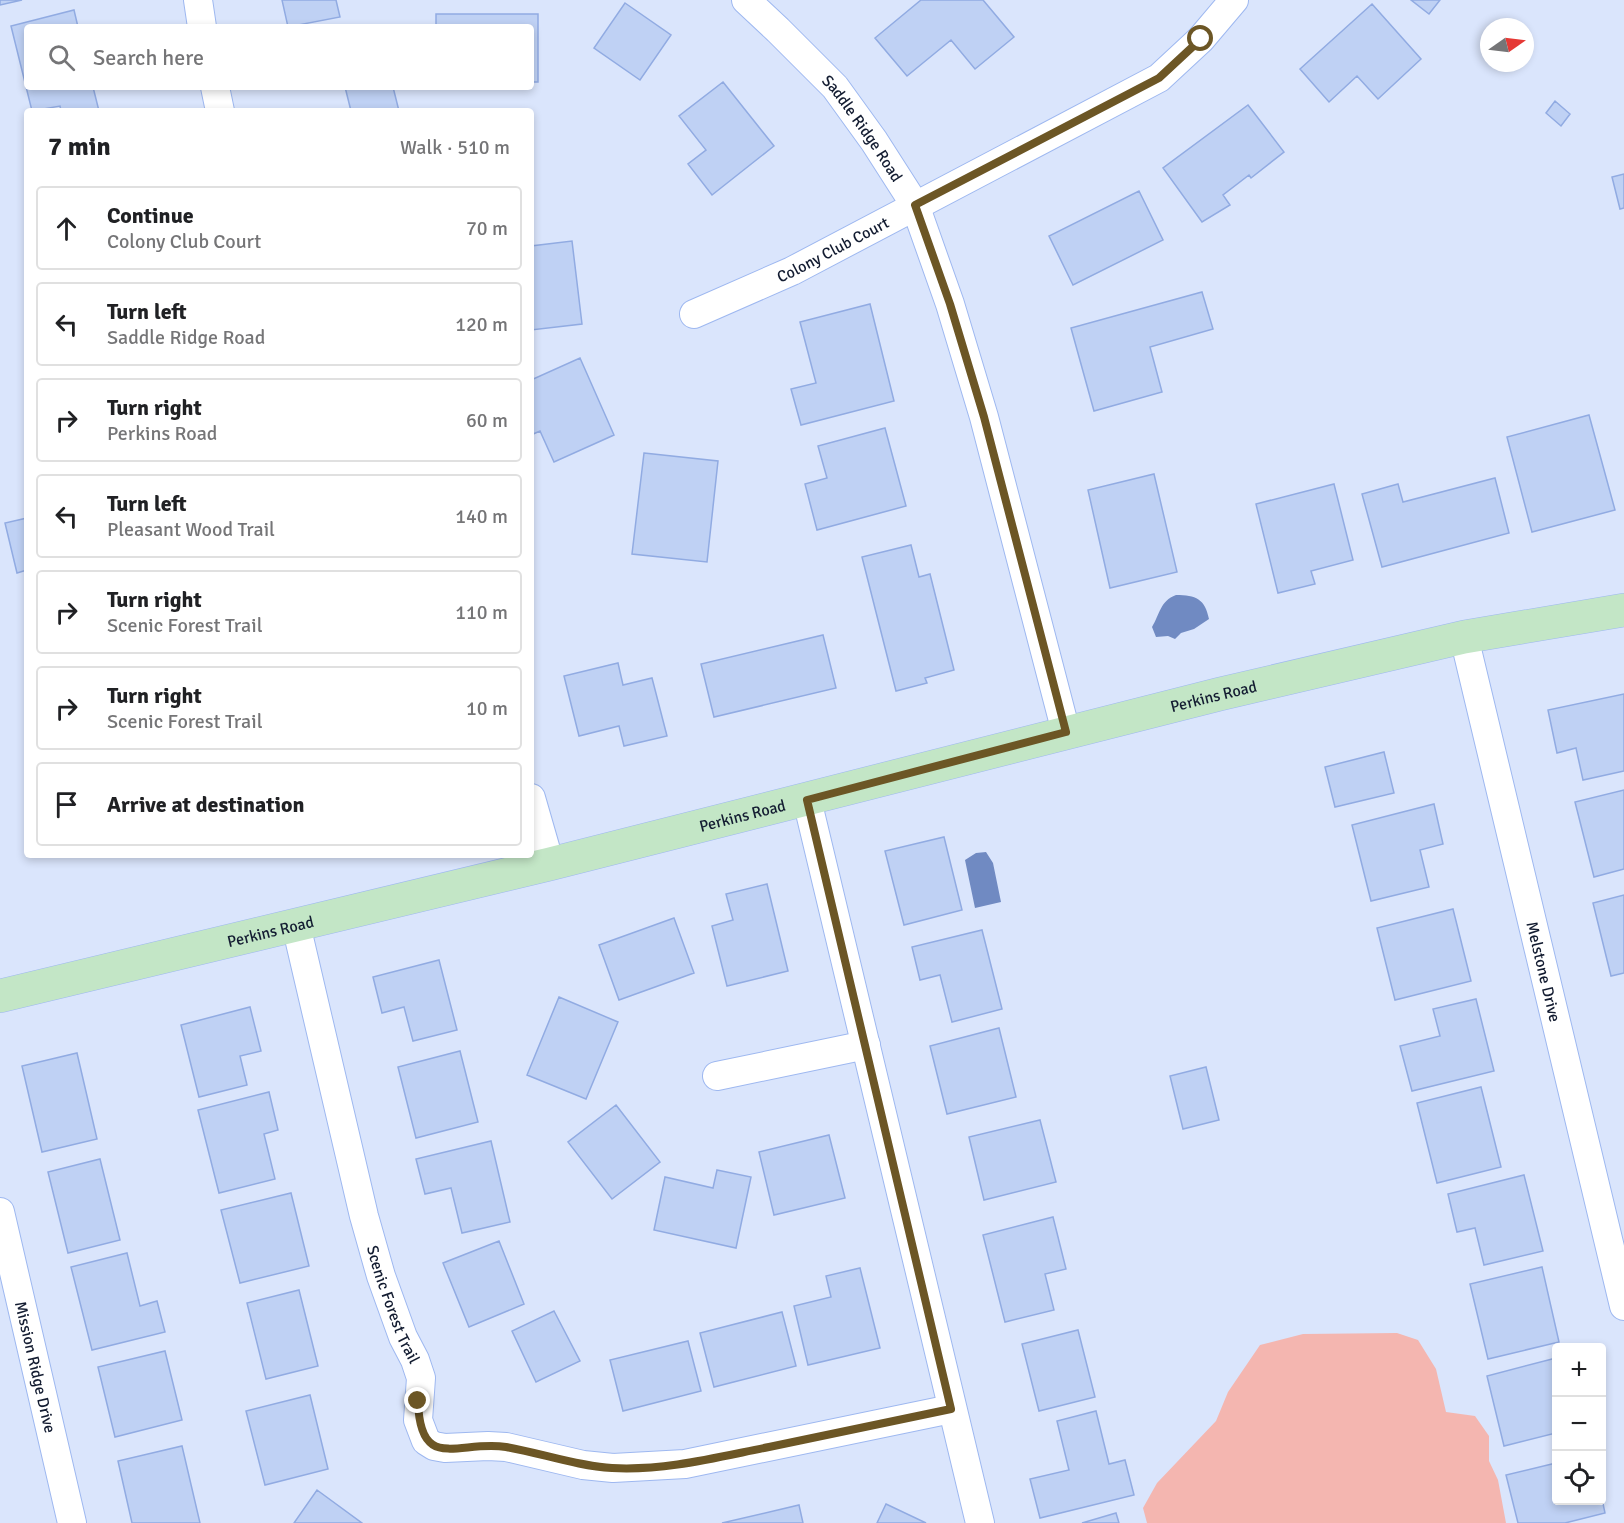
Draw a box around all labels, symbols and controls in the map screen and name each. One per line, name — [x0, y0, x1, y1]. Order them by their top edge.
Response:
north arrow — [1480, 18, 1534, 72]
search box — [24, 24, 534, 90]
route start — [1187, 25, 1213, 51]
icon: search — [45, 41, 78, 74]
text: Search here — [93, 44, 204, 71]
street label: Saddle Ridge Road — [817, 71, 907, 186]
text: 7 min — [48, 131, 111, 163]
text: Walk · 510 m — [400, 135, 510, 160]
text: Continue — [107, 202, 194, 229]
icon: ahead — [50, 212, 83, 245]
street label: Colony Club Court — [774, 213, 893, 287]
text: 70 m — [466, 216, 508, 241]
text: Colony Club Court — [107, 229, 261, 254]
text: Turn left — [107, 298, 187, 325]
icon: left — [50, 308, 83, 341]
text: 120 m — [455, 312, 508, 337]
text: Saddle Ridge Road — [107, 325, 265, 350]
text: Turn right — [107, 394, 202, 421]
icon: right — [50, 404, 83, 437]
text: 60 m — [466, 408, 508, 433]
text: Perkins Road — [107, 421, 217, 446]
text: Turn left — [107, 490, 187, 517]
icon: left — [50, 500, 83, 533]
text: 140 m — [455, 504, 508, 529]
text: Pleasant Wood Trail — [107, 517, 275, 542]
text: Turn right — [107, 586, 202, 613]
icon: right — [50, 596, 83, 629]
text: 110 m — [455, 600, 508, 625]
text: Scenic Forest Trail — [107, 613, 263, 638]
street label: Perkins Road — [1168, 677, 1259, 717]
text: Turn right — [107, 682, 202, 709]
icon: right — [50, 692, 83, 725]
text: 10 m — [466, 696, 508, 721]
text: Scenic Forest Trail — [107, 709, 263, 734]
icon: arrive — [50, 788, 83, 821]
text: Arrive at destination — [107, 791, 304, 818]
street label: Perkins Road — [697, 796, 788, 837]
street label: Perkins Road — [225, 912, 316, 952]
street label: Melstone Drive — [1521, 920, 1565, 1024]
street label: Scenic Forest Trail — [362, 1243, 424, 1367]
street label: Mission Ridge Drive — [10, 1299, 60, 1435]
map controls — [1552, 1343, 1606, 1505]
button: + — [1552, 1343, 1606, 1397]
route end — [404, 1387, 430, 1413]
button: − — [1552, 1397, 1606, 1451]
button: locate — [1552, 1451, 1606, 1505]

